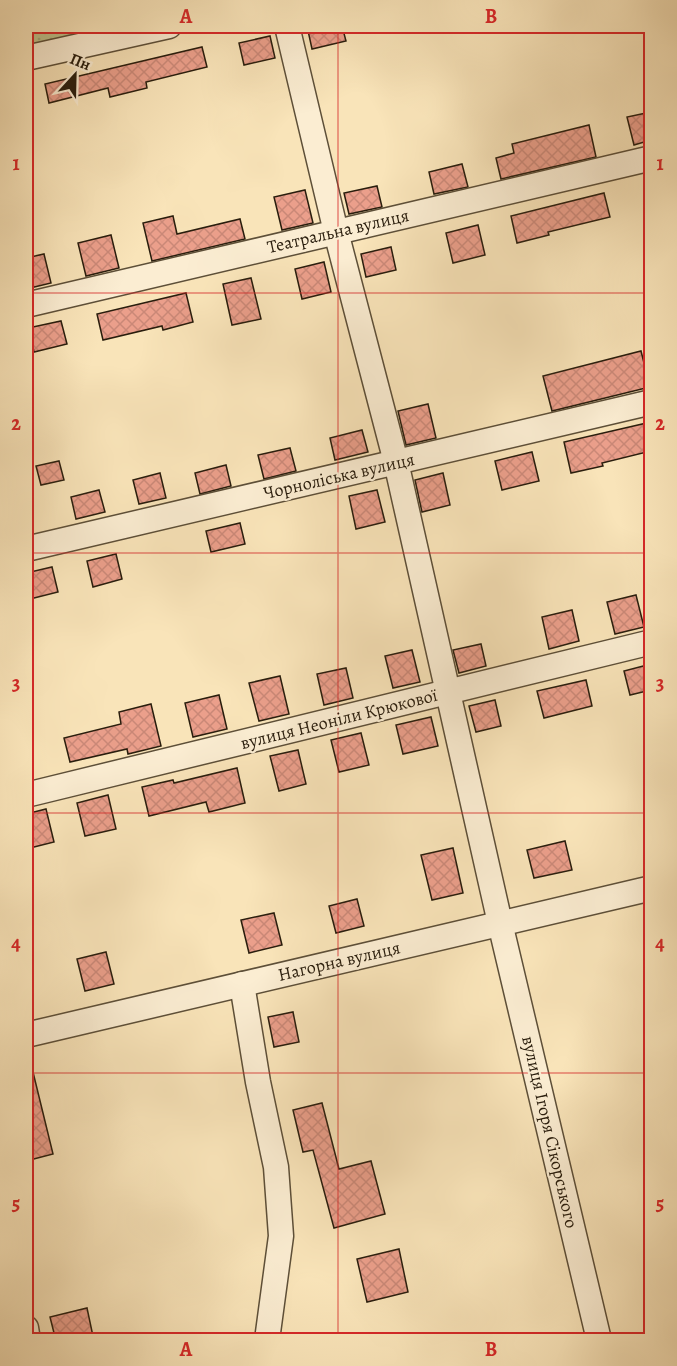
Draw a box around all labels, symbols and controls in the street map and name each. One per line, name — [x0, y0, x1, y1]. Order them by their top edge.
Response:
text: A — [179, 3, 193, 30]
text: B — [485, 3, 497, 30]
north arrow — [45, 45, 105, 105]
text: Пн — [66, 48, 94, 76]
text: 1 — [12, 150, 20, 177]
text: 1 — [656, 150, 664, 177]
street label: Театральна вулиця — [265, 203, 411, 259]
text: 2 — [11, 410, 21, 437]
text: 2 — [655, 410, 665, 437]
street label: Чорноліська вулиця — [261, 447, 417, 505]
text: 3 — [12, 670, 20, 697]
text: 3 — [656, 670, 664, 697]
street label: вулиця Неоніли Крюкової — [238, 683, 440, 755]
text: 4 — [11, 930, 21, 957]
text: 4 — [655, 930, 665, 957]
street label: Нагорна вулиця — [275, 935, 403, 987]
street label: вулиця Ігоря Сікорського — [516, 1033, 584, 1231]
text: 5 — [12, 1190, 20, 1217]
text: 5 — [656, 1190, 664, 1217]
text: A — [179, 1336, 193, 1363]
text: B — [485, 1336, 497, 1363]

